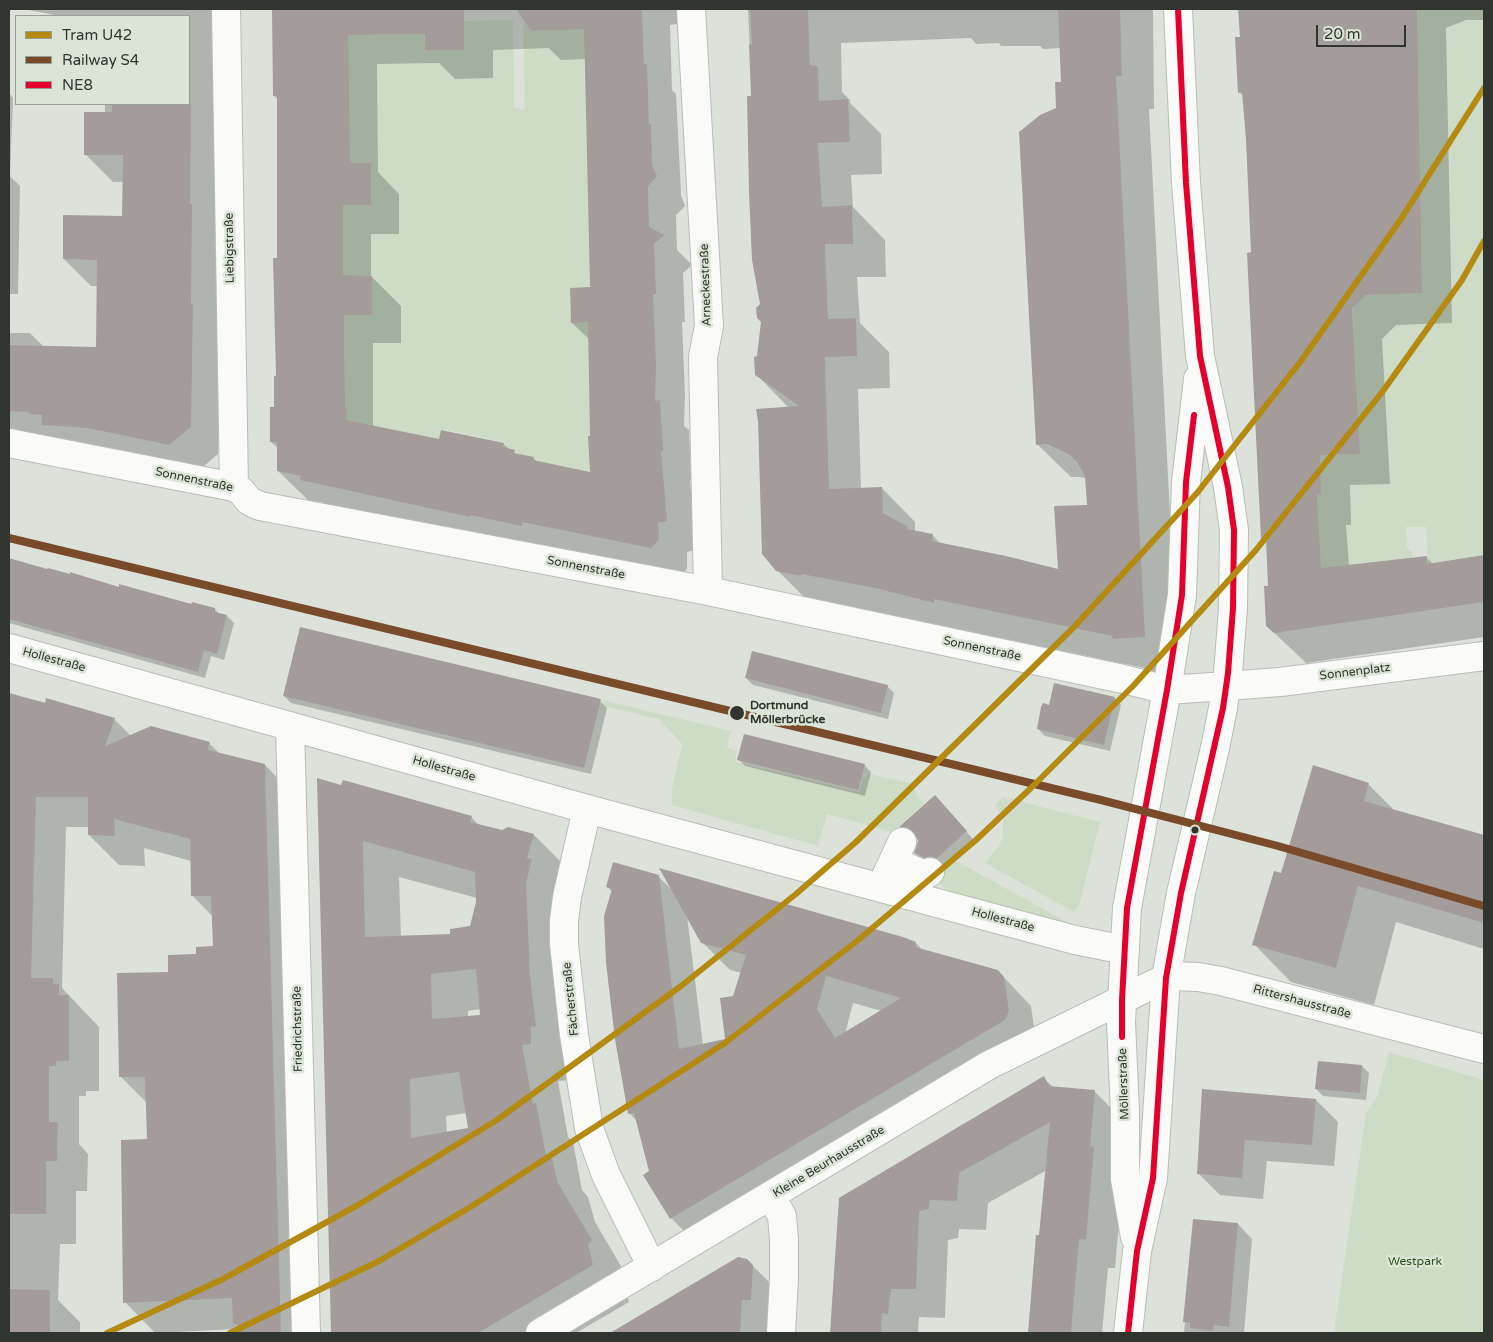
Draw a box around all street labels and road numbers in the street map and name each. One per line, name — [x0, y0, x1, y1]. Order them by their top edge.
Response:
street label: Liebigstraße — [222, 213, 238, 283]
street label: Arneckestraße — [697, 243, 715, 327]
street label: Sonnenstraße — [154, 465, 234, 495]
street label: Sonnenstraße — [546, 553, 626, 583]
street label: Sonnenstraße — [942, 634, 1022, 664]
street label: Hollestraße — [21, 645, 87, 675]
street label: Sonnenplatz — [1319, 661, 1391, 683]
street label: Hollestraße — [411, 753, 477, 785]
street label: Hollestraße — [970, 905, 1036, 935]
street label: Fächerstraße — [560, 961, 582, 1037]
street label: Rittershausstraße — [1252, 982, 1352, 1022]
street label: Friedrichstraße — [290, 986, 306, 1072]
street label: Möllerstraße — [1116, 1048, 1132, 1120]
street label: Kleine Beurhausstraße — [771, 1123, 887, 1201]

